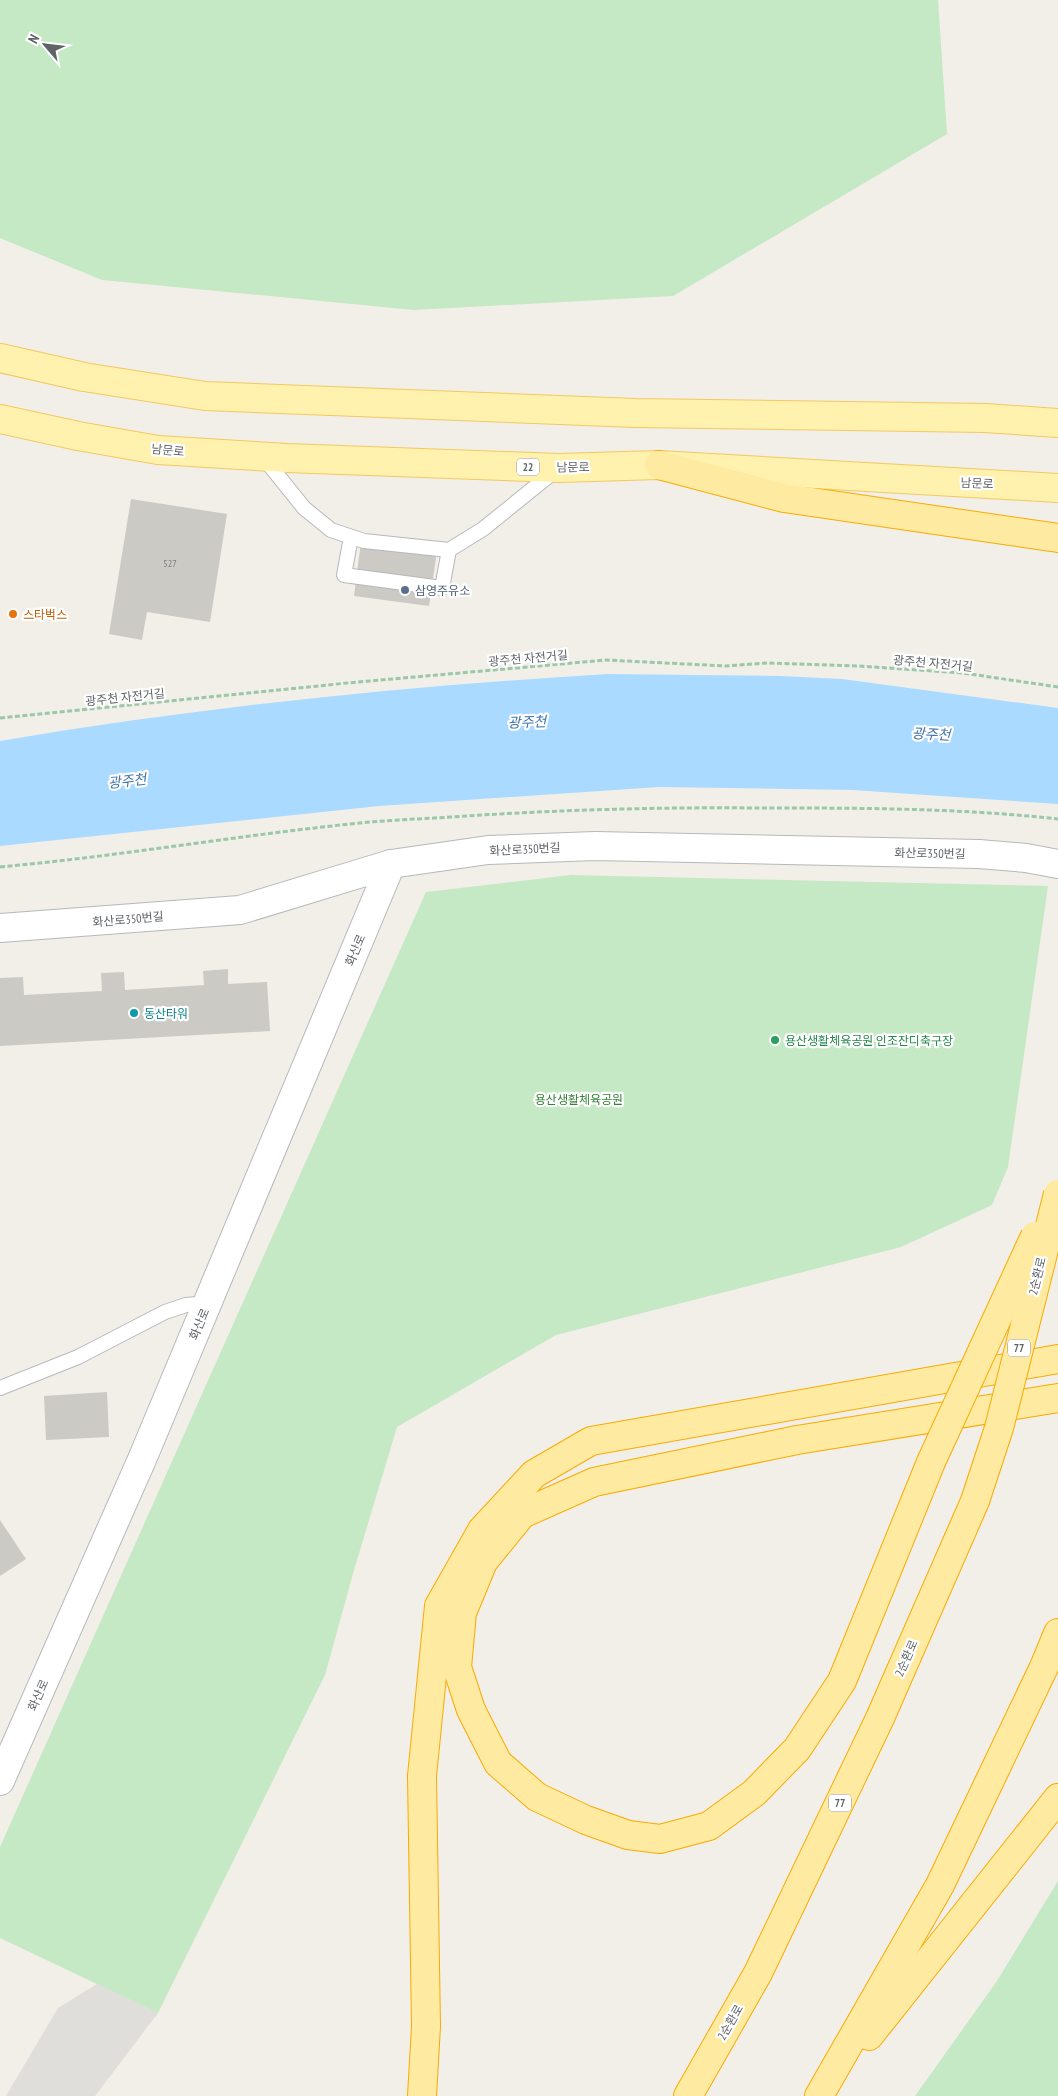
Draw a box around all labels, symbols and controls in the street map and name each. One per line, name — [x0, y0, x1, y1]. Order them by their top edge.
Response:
north arrow — [20, 20, 70, 70]
text: N — [24, 31, 43, 46]
street label: 남문로 — [151, 441, 185, 459]
road number: 22 — [517, 458, 539, 476]
street label: 남문로 — [556, 459, 590, 475]
street label: 남문로 — [960, 475, 994, 491]
house number: 527 — [163, 557, 177, 570]
place label: 삼영주유소 — [415, 583, 470, 598]
marker: 삼영주유소 — [399, 584, 411, 596]
place label: 스타벅스 — [23, 607, 67, 622]
marker: 스타벅스 — [7, 608, 19, 620]
street label: 광주천 자전거길 — [488, 647, 568, 669]
street label: 광주천 자전거길 — [893, 652, 973, 674]
street label: 광주천 자전거길 — [85, 685, 165, 709]
water label: 광주천 — [507, 712, 548, 732]
water label: 광주천 — [911, 724, 952, 744]
water label: 광주천 — [107, 770, 148, 792]
street label: 화산로350번길 — [489, 840, 561, 858]
street label: 화산로350번길 — [894, 845, 966, 861]
street label: 화산로350번길 — [92, 908, 164, 930]
street label: 화산로 — [342, 932, 368, 968]
place label: 동산타워 — [144, 1006, 188, 1021]
marker: 동산타워 — [128, 1007, 140, 1019]
place label: 용산생활체육공원 인조잔디축구장 — [785, 1033, 953, 1048]
marker: 용산생활체육공원 인조잔디축구장 — [769, 1034, 781, 1046]
park label: 용산생활체육공원 — [535, 1092, 623, 1107]
street label: 2순환로 — [1025, 1255, 1049, 1297]
street label: 화산로 — [186, 1306, 212, 1342]
road number: 77 — [1008, 1340, 1030, 1356]
street label: 2순환로 — [891, 1637, 921, 1679]
street label: 화산로 — [24, 1677, 52, 1713]
road number: 77 — [829, 1795, 851, 1812]
street label: 2순환로 — [714, 2002, 746, 2042]

